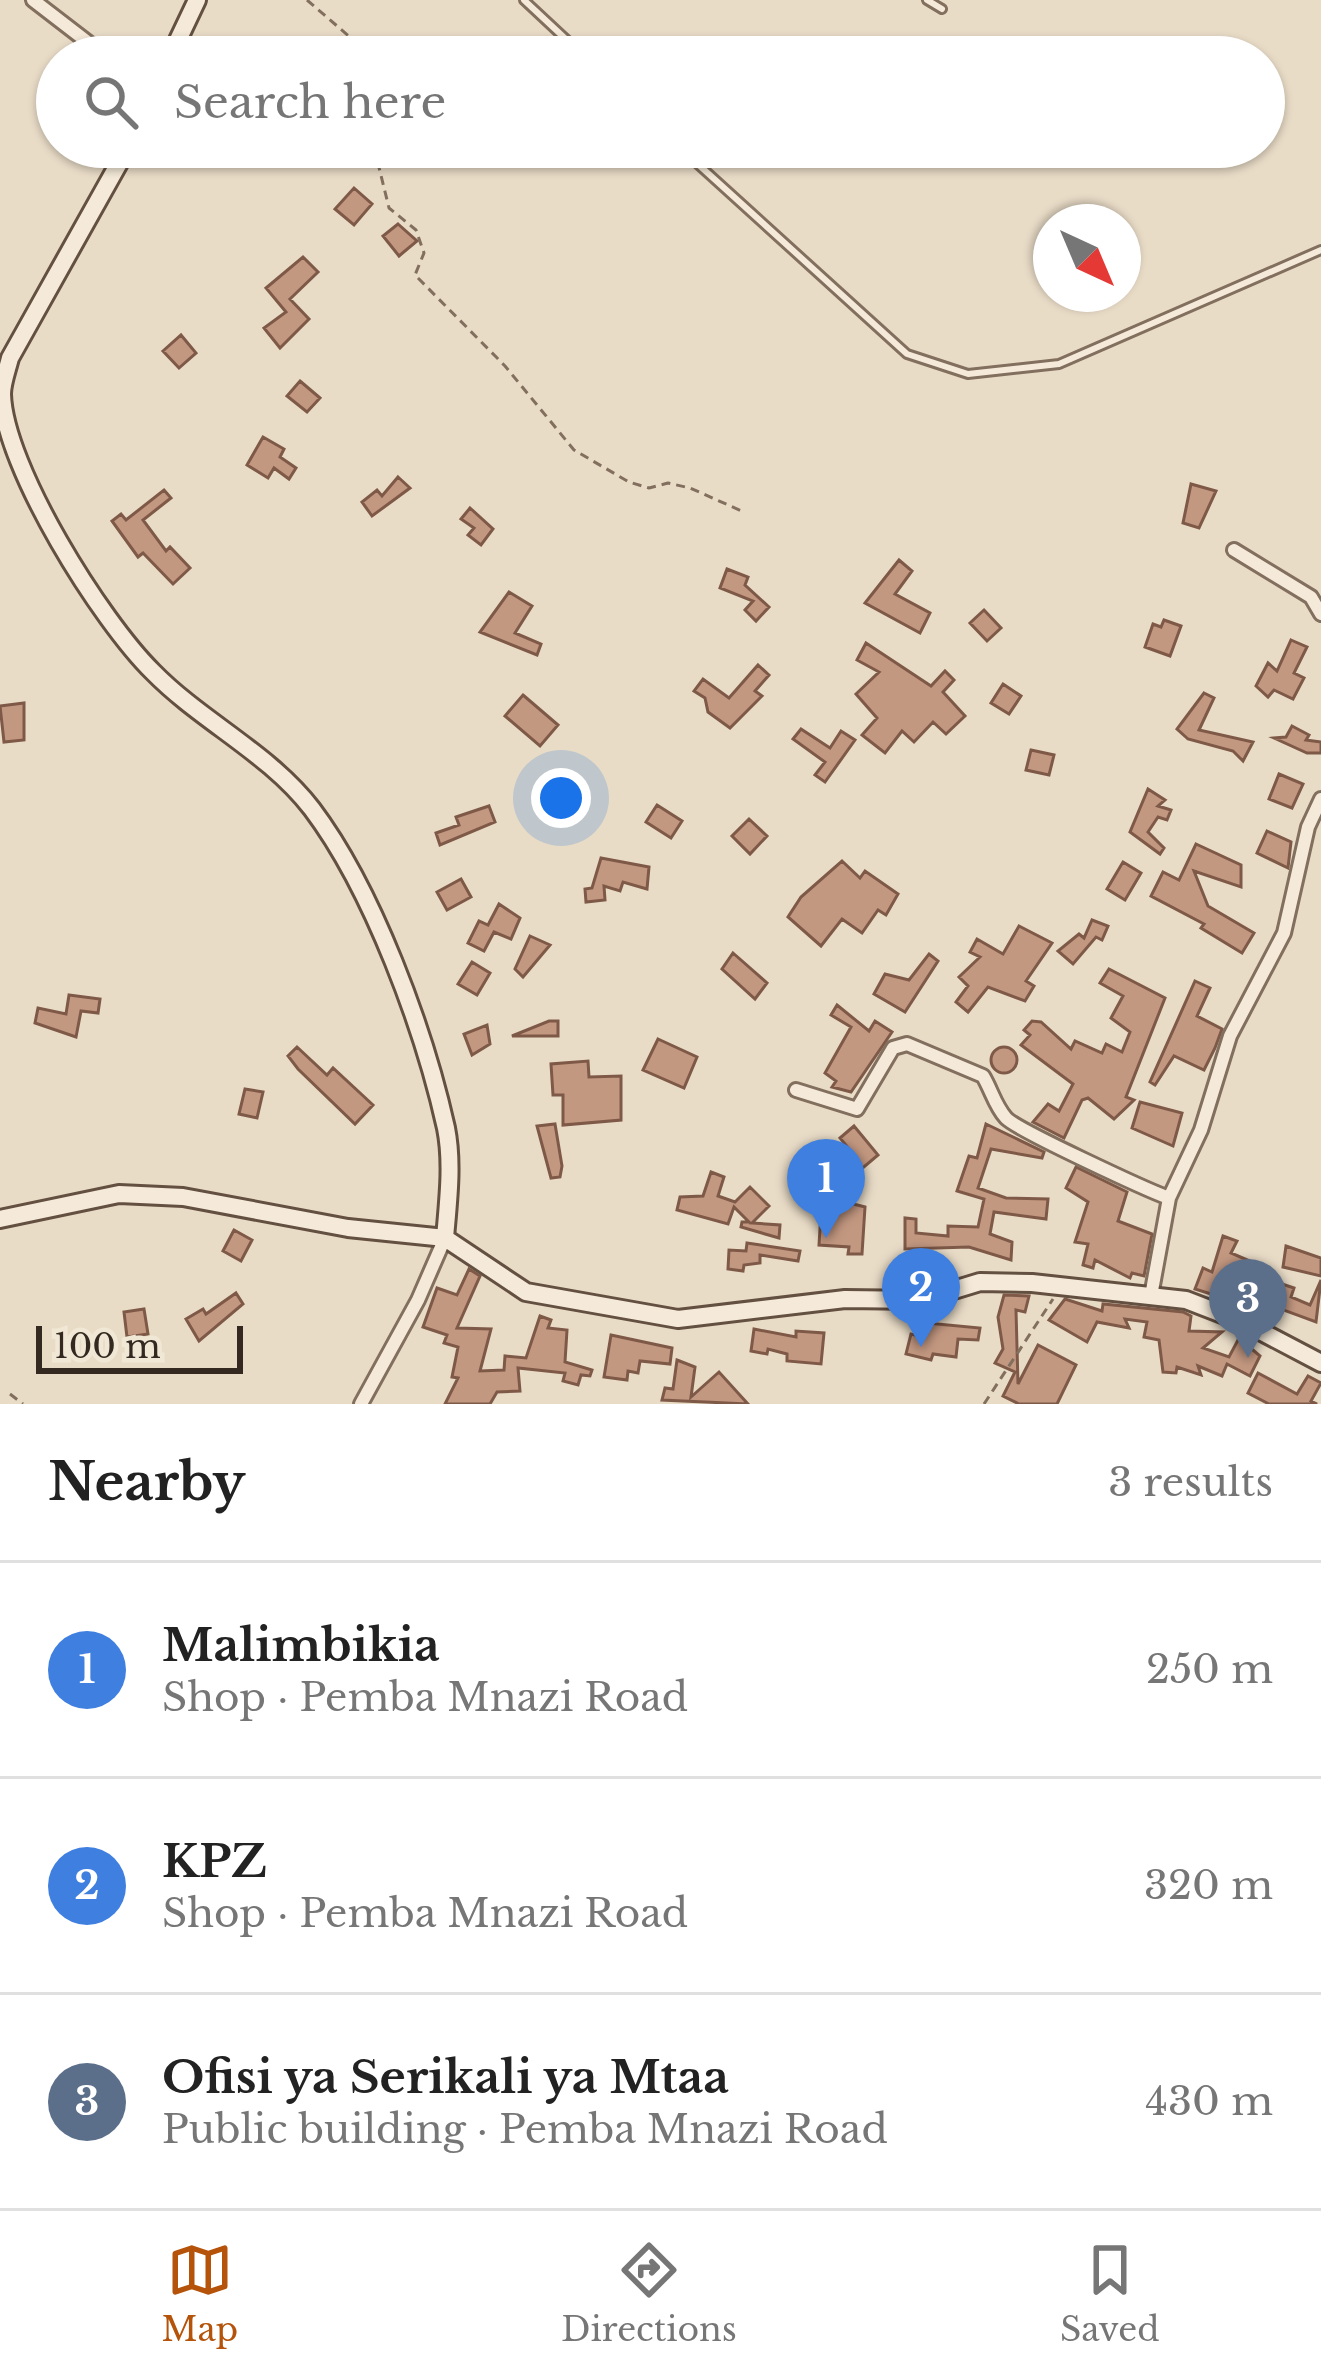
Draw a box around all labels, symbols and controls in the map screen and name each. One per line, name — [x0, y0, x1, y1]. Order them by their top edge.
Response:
search box — [36, 36, 1285, 168]
icon: search — [78, 69, 144, 135]
text: Search here — [174, 74, 446, 130]
north arrow — [1033, 204, 1141, 312]
your location — [531, 768, 591, 828]
pin: 1 — [787, 1139, 865, 1238]
pin: 2 — [882, 1248, 960, 1347]
pin: 3 — [1209, 1259, 1287, 1358]
scale bar — [36, 1320, 243, 1373]
text: 100 m — [54, 1326, 161, 1367]
text: Nearby — [48, 1451, 245, 1514]
text: 3 results — [1108, 1458, 1273, 1507]
text: Malimbikia — [162, 1617, 440, 1673]
text: 1 — [78, 1645, 96, 1694]
text: 250 m — [1146, 1645, 1273, 1694]
text: Shop · Pemba Mnazi Road — [162, 1673, 688, 1722]
text: KPZ — [162, 1833, 267, 1889]
text: 2 — [74, 1861, 100, 1910]
text: 320 m — [1144, 1861, 1273, 1910]
text: Shop · Pemba Mnazi Road — [162, 1889, 688, 1938]
text: Ofisi ya Serikali ya Mtaa — [162, 2049, 729, 2105]
text: 3 — [75, 2077, 99, 2126]
text: 430 m — [1145, 2077, 1273, 2126]
text: Public building · Pemba Mnazi Road — [162, 2105, 888, 2154]
tab: Map — [162, 2237, 238, 2350]
tab: Directions — [561, 2237, 737, 2350]
tab: Saved — [1060, 2237, 1159, 2350]

